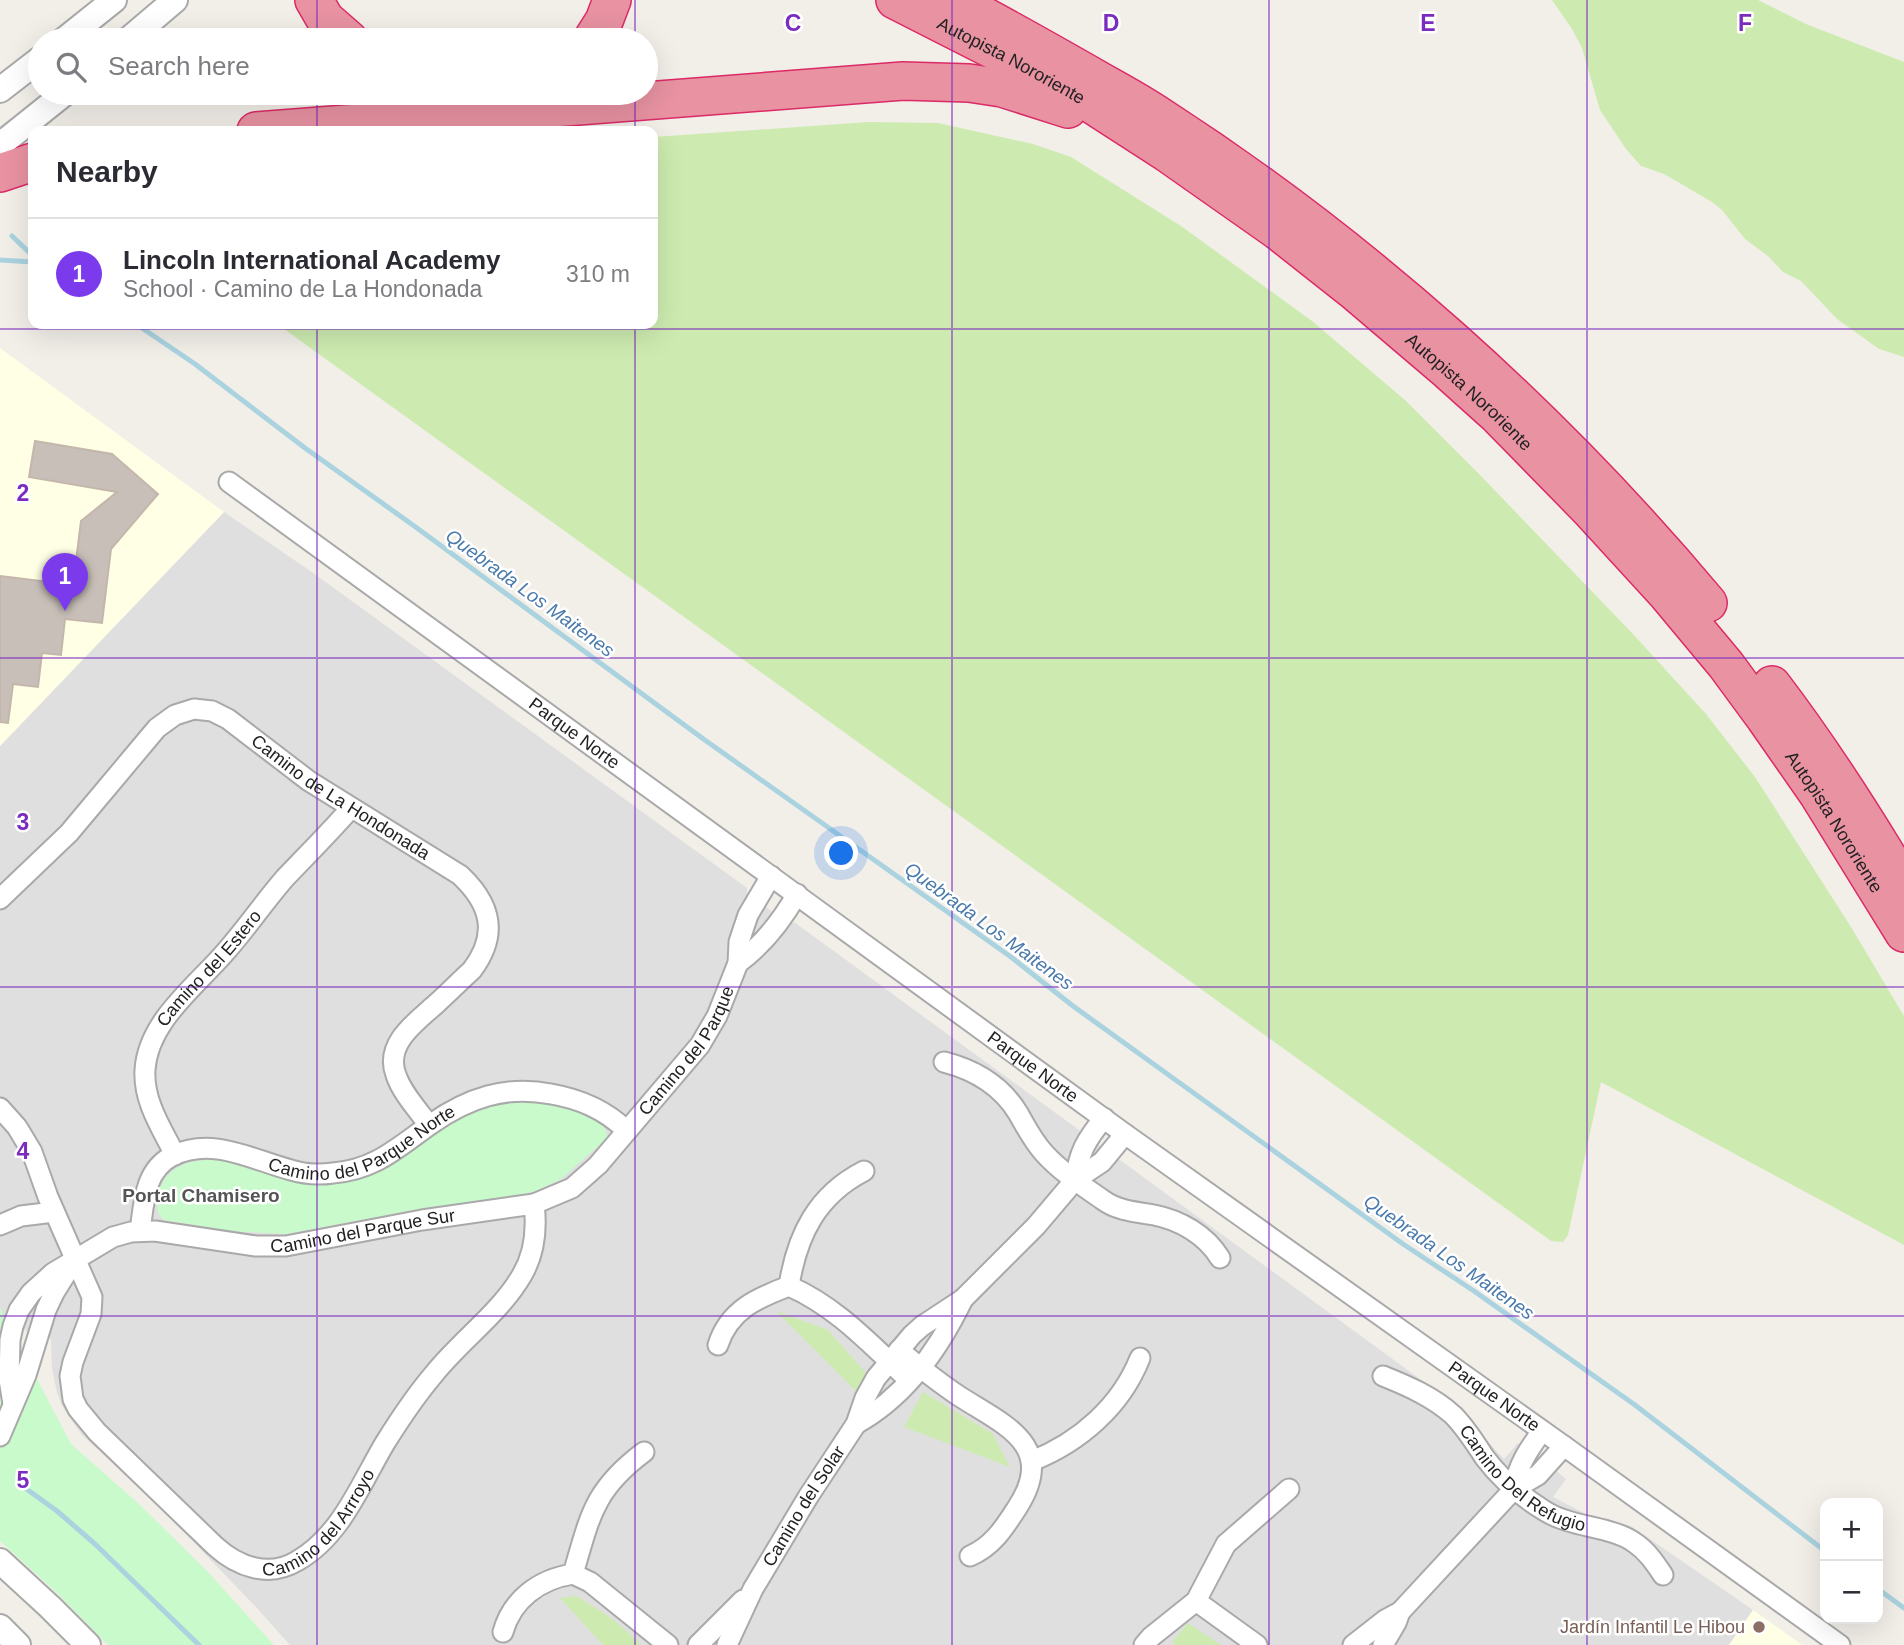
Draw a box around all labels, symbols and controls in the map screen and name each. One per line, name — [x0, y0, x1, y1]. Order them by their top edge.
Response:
text: C — [785, 10, 801, 36]
text: D — [1103, 10, 1119, 36]
text: E — [1420, 10, 1436, 36]
text: F — [1738, 10, 1752, 36]
street label: Autopista Nororiente — [934, 13, 1088, 108]
search box — [28, 28, 658, 105]
icon: search — [52, 48, 90, 86]
text: Search here — [108, 51, 250, 81]
text: Nearby — [56, 155, 158, 188]
text: Lincoln International Academy — [123, 245, 501, 275]
text: 1 — [73, 261, 85, 287]
text: 310 m — [566, 261, 630, 287]
text: School · Camino de La Hondonada — [123, 276, 482, 302]
street label: Autopista Nororiente — [1402, 329, 1536, 455]
text: 2 — [17, 480, 29, 506]
water label: Quebrada Los Maitenes — [442, 525, 619, 661]
pin: 1 — [42, 553, 88, 611]
street label: Parque Norte — [525, 694, 623, 773]
street label: Camino de La Hondonada — [248, 731, 434, 864]
street label: Autopista Nororiente — [1781, 747, 1887, 896]
text: 3 — [17, 809, 29, 835]
your location — [824, 836, 858, 870]
water label: Quebrada Los Maitenes — [901, 858, 1078, 994]
street label: Camino del Estero — [153, 906, 265, 1030]
street label: Camino del Parque — [635, 983, 738, 1119]
street label: Parque Norte — [984, 1027, 1082, 1106]
street label: Camino del Parque Norte — [266, 1101, 458, 1184]
text: 4 — [17, 1138, 30, 1164]
district label: Portal Chamisero — [122, 1185, 280, 1206]
water label: Quebrada Los Maitenes — [1360, 1190, 1538, 1324]
street label: Camino del Parque Sur — [270, 1205, 456, 1256]
street label: Parque Norte — [1445, 1357, 1544, 1436]
street label: Camino Del Refugio — [1456, 1421, 1588, 1535]
street label: Camino del Solar — [759, 1442, 849, 1570]
street label: Camino del Arrroyo — [262, 1466, 379, 1579]
text: 5 — [17, 1467, 30, 1493]
map controls — [1820, 1498, 1883, 1624]
button: + — [1820, 1498, 1883, 1561]
button: − — [1820, 1561, 1883, 1624]
place label: Jardín Infantil Le Hibou — [1560, 1617, 1745, 1637]
marker: Jardín Infantil Le Hibou — [1751, 1619, 1767, 1635]

